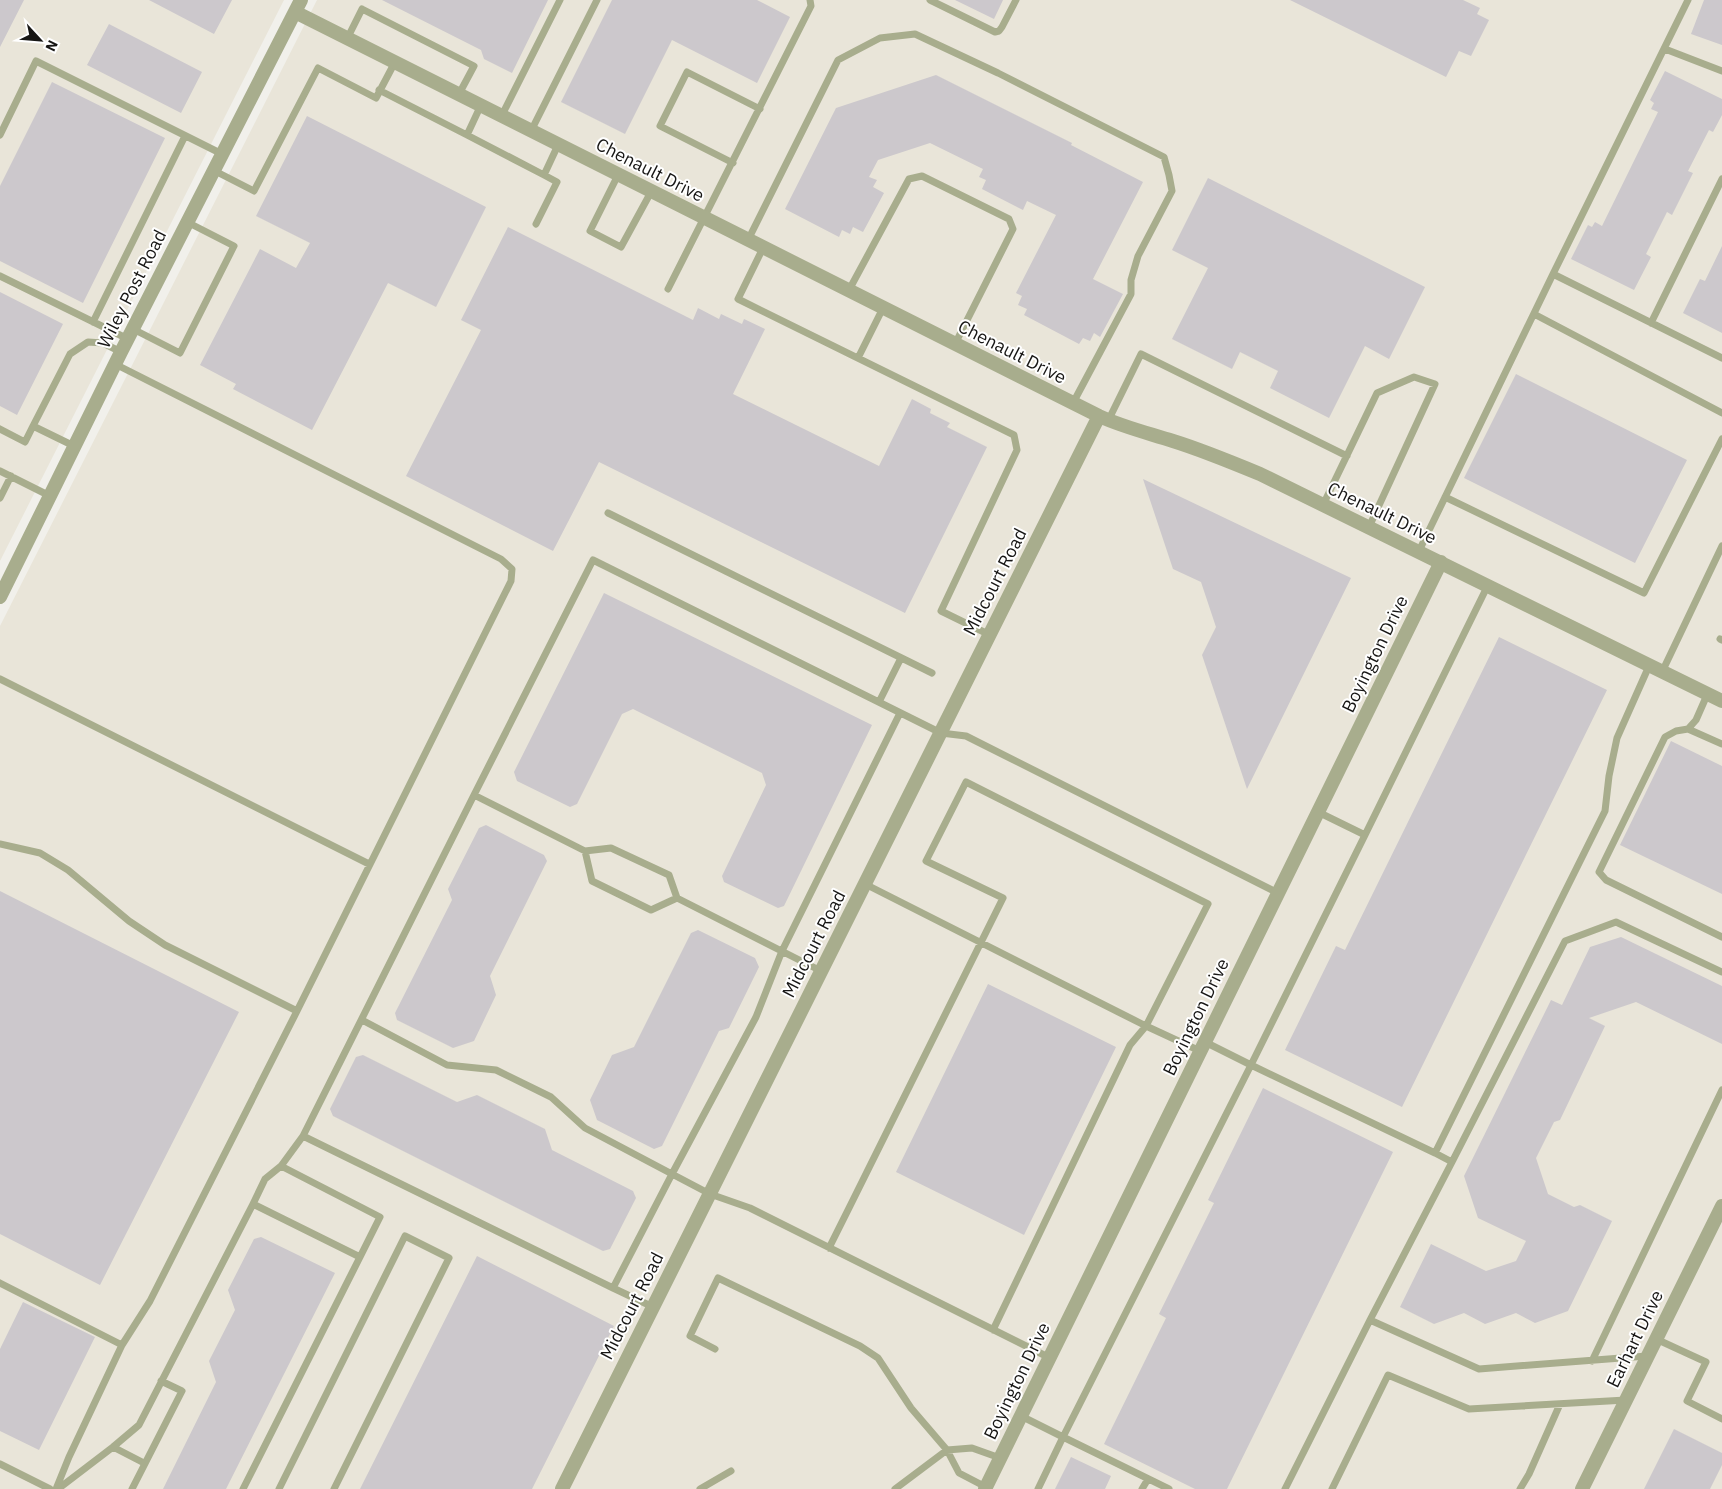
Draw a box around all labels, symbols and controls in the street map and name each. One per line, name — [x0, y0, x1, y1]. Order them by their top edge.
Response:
north arrow — [15, 15, 65, 65]
text: N — [41, 37, 62, 54]
street label: Chenault Drive — [592, 132, 708, 207]
street label: Wiley Post Road — [92, 226, 171, 352]
street label: Chenault Drive — [954, 314, 1070, 389]
street label: Chenault Drive — [1324, 476, 1441, 549]
street label: Midcourt Road — [958, 524, 1031, 639]
street label: Boyington Drive — [1336, 591, 1413, 716]
street label: Midcourt Road — [777, 886, 850, 1001]
street label: Boyington Drive — [1157, 954, 1234, 1079]
street label: Midcourt Road — [595, 1248, 668, 1363]
street label: Earhart Drive — [1601, 1286, 1668, 1391]
street label: Boyington Drive — [978, 1318, 1055, 1443]

